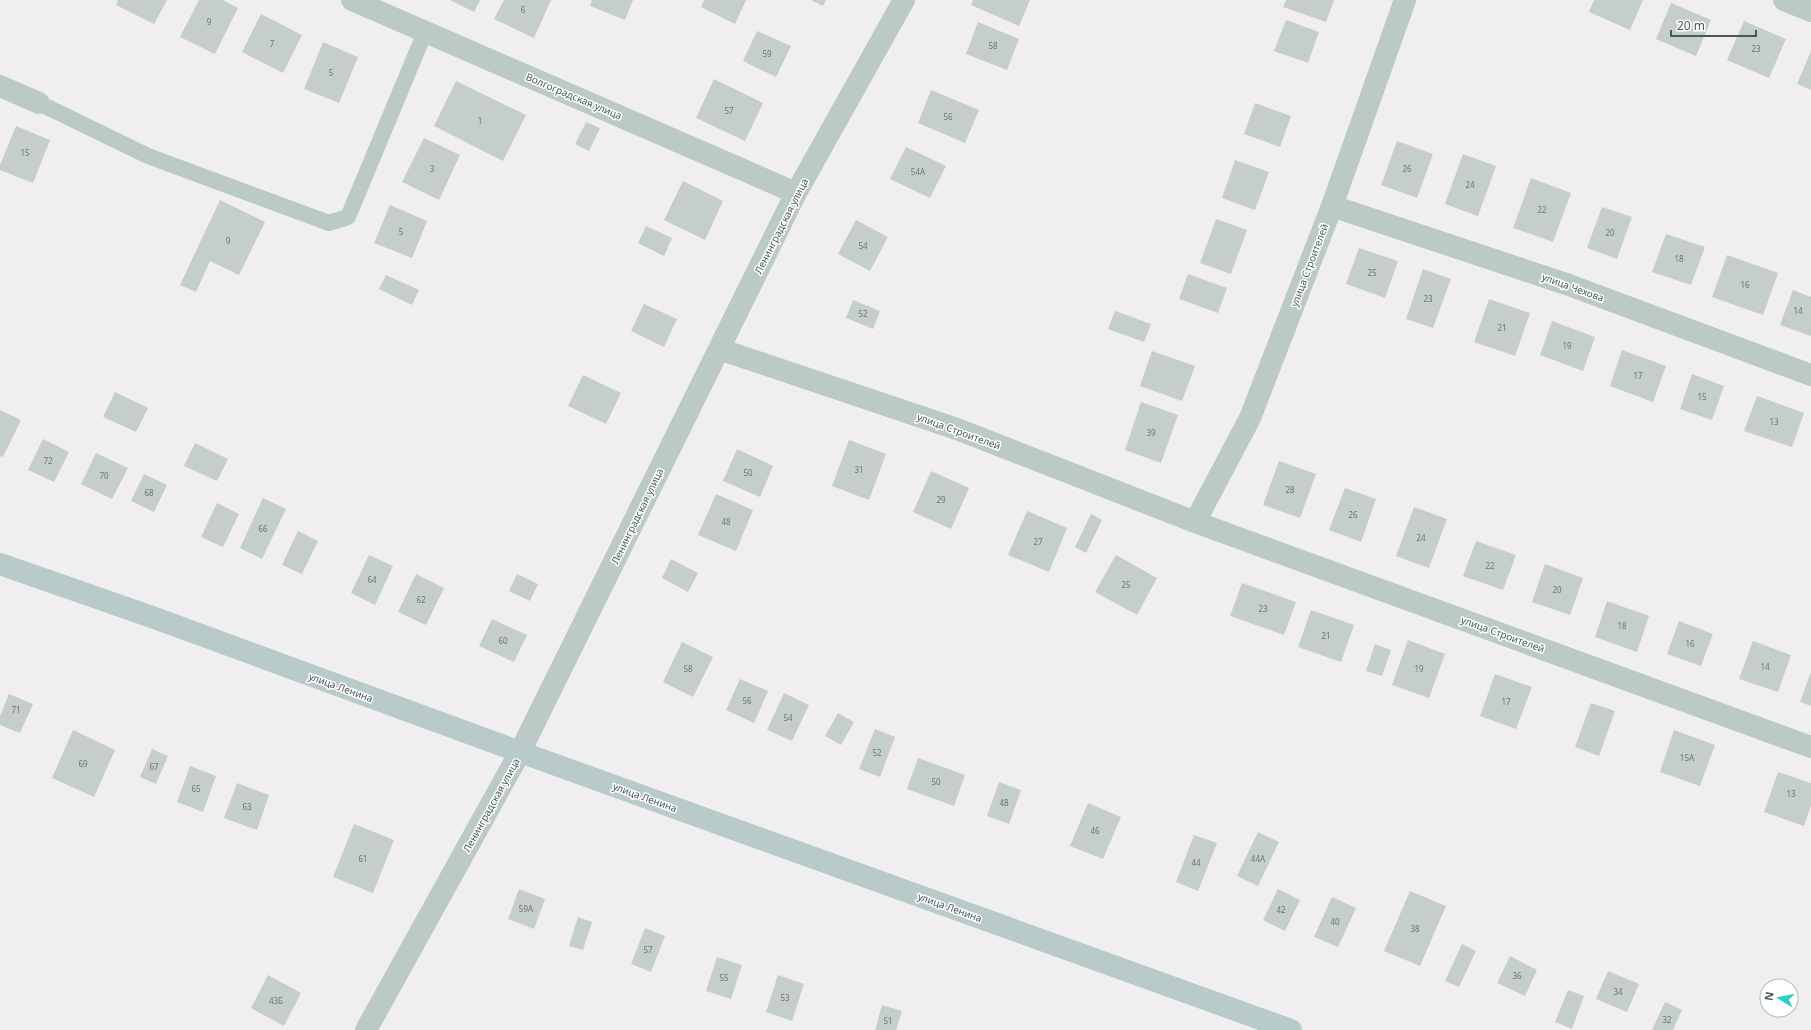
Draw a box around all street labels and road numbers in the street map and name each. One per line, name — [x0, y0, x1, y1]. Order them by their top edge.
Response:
street label: Волгоградская улица — [524, 69, 624, 123]
street label: Ленинградская улица — [751, 176, 811, 276]
street label: улица Строителей — [1287, 221, 1331, 309]
street label: улица Чехова — [1540, 269, 1606, 305]
street label: улица Строителей — [915, 409, 1003, 453]
street label: Ленинградская улица — [608, 466, 666, 566]
street label: улица Строителей — [1459, 612, 1547, 656]
street label: улица Ленина — [307, 669, 375, 705]
street label: Ленинградская улица — [459, 756, 523, 854]
street label: улица Ленина — [611, 779, 679, 815]
street label: улица Ленина — [916, 889, 984, 925]

